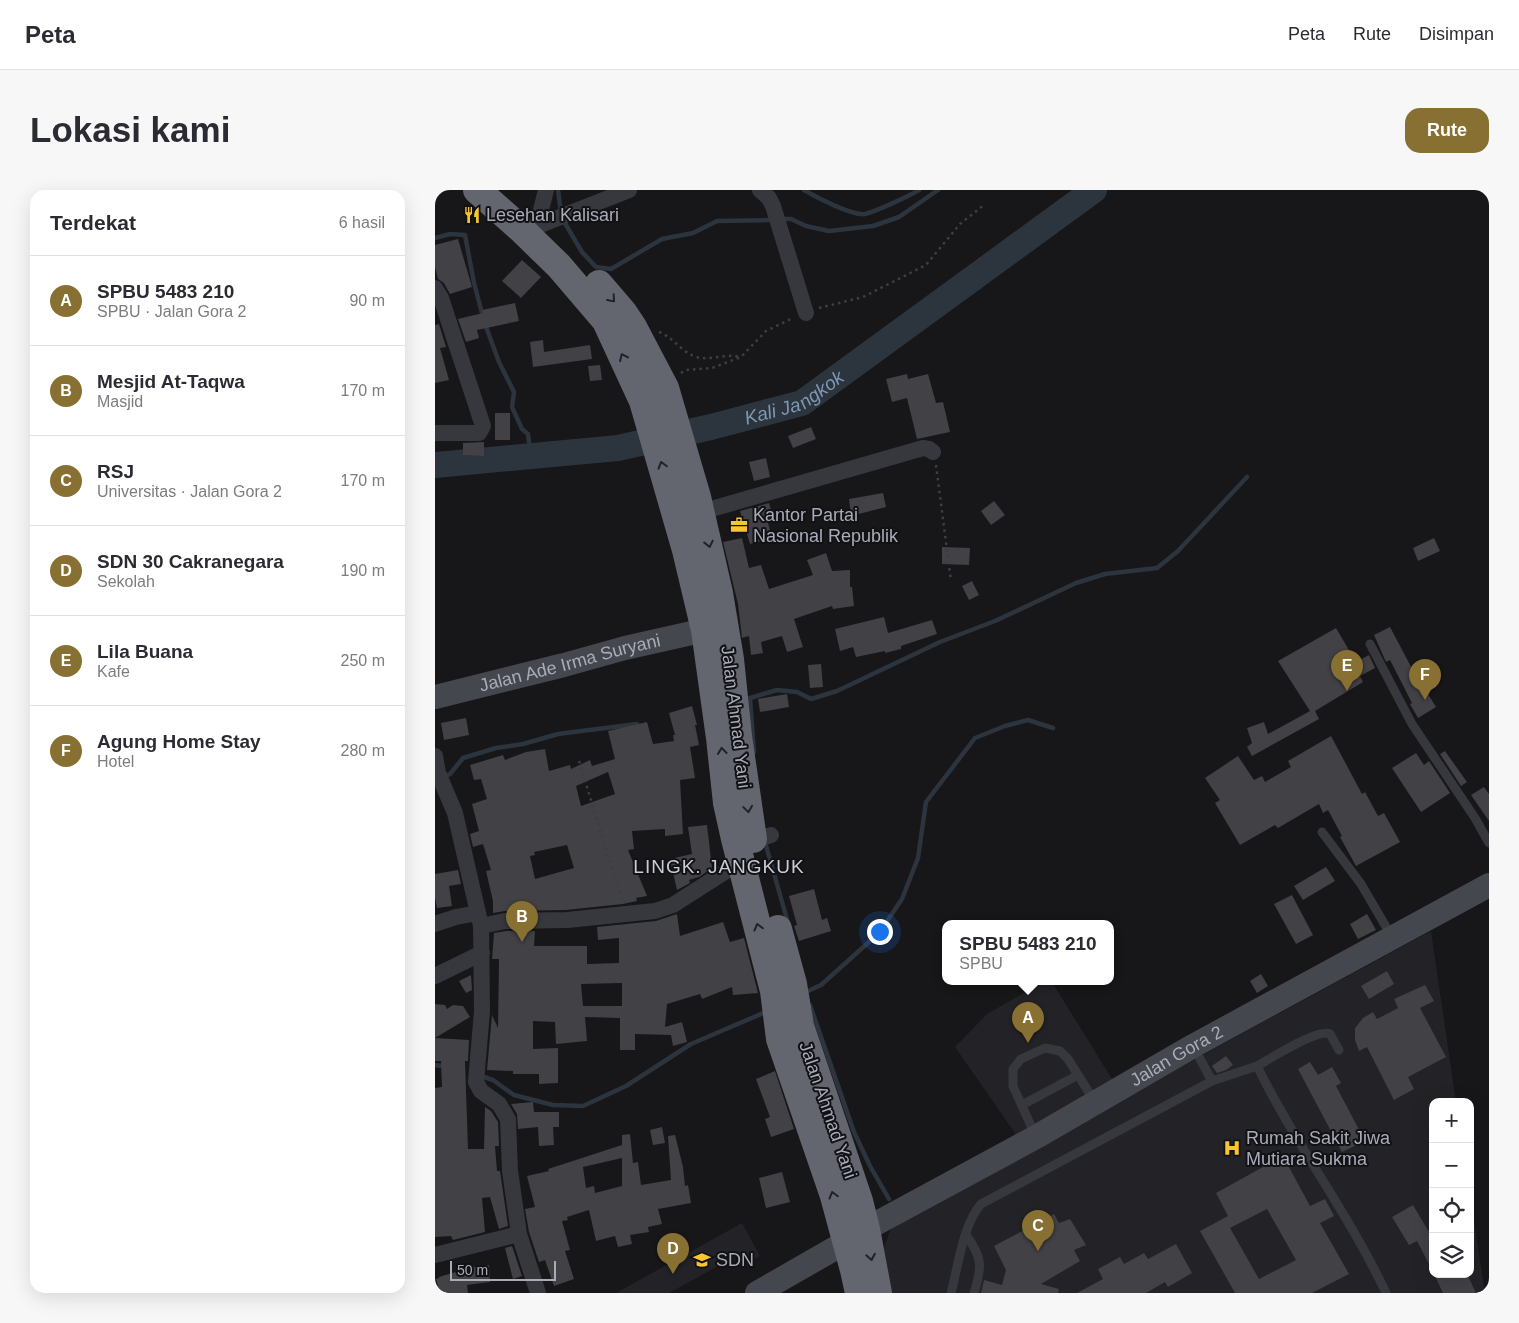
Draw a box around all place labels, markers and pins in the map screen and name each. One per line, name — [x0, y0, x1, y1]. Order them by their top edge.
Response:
restaurant icon: Lesehan Kalisari — [462, 205, 482, 225]
place label: Lesehan Kalisari — [486, 205, 619, 225]
place label: Kantor Partai Nasional Republik — [753, 505, 899, 546]
office icon: Kantor Partai Nasional Republik — [729, 515, 749, 535]
pin: E — [1331, 650, 1363, 691]
pin: F — [1409, 659, 1441, 700]
pin: B — [506, 901, 538, 942]
pin: A — [1012, 1002, 1044, 1043]
place label: Rumah Sakit Jiwa Mutiara Sukma — [1246, 1128, 1391, 1169]
hospital icon: Rumah Sakit Jiwa Mutiara Sukma — [1222, 1138, 1242, 1158]
pin: C — [1022, 1210, 1054, 1251]
pin: D — [657, 1233, 689, 1274]
school or university icon: SDN — [692, 1250, 712, 1270]
place label: SDN — [716, 1250, 754, 1270]

